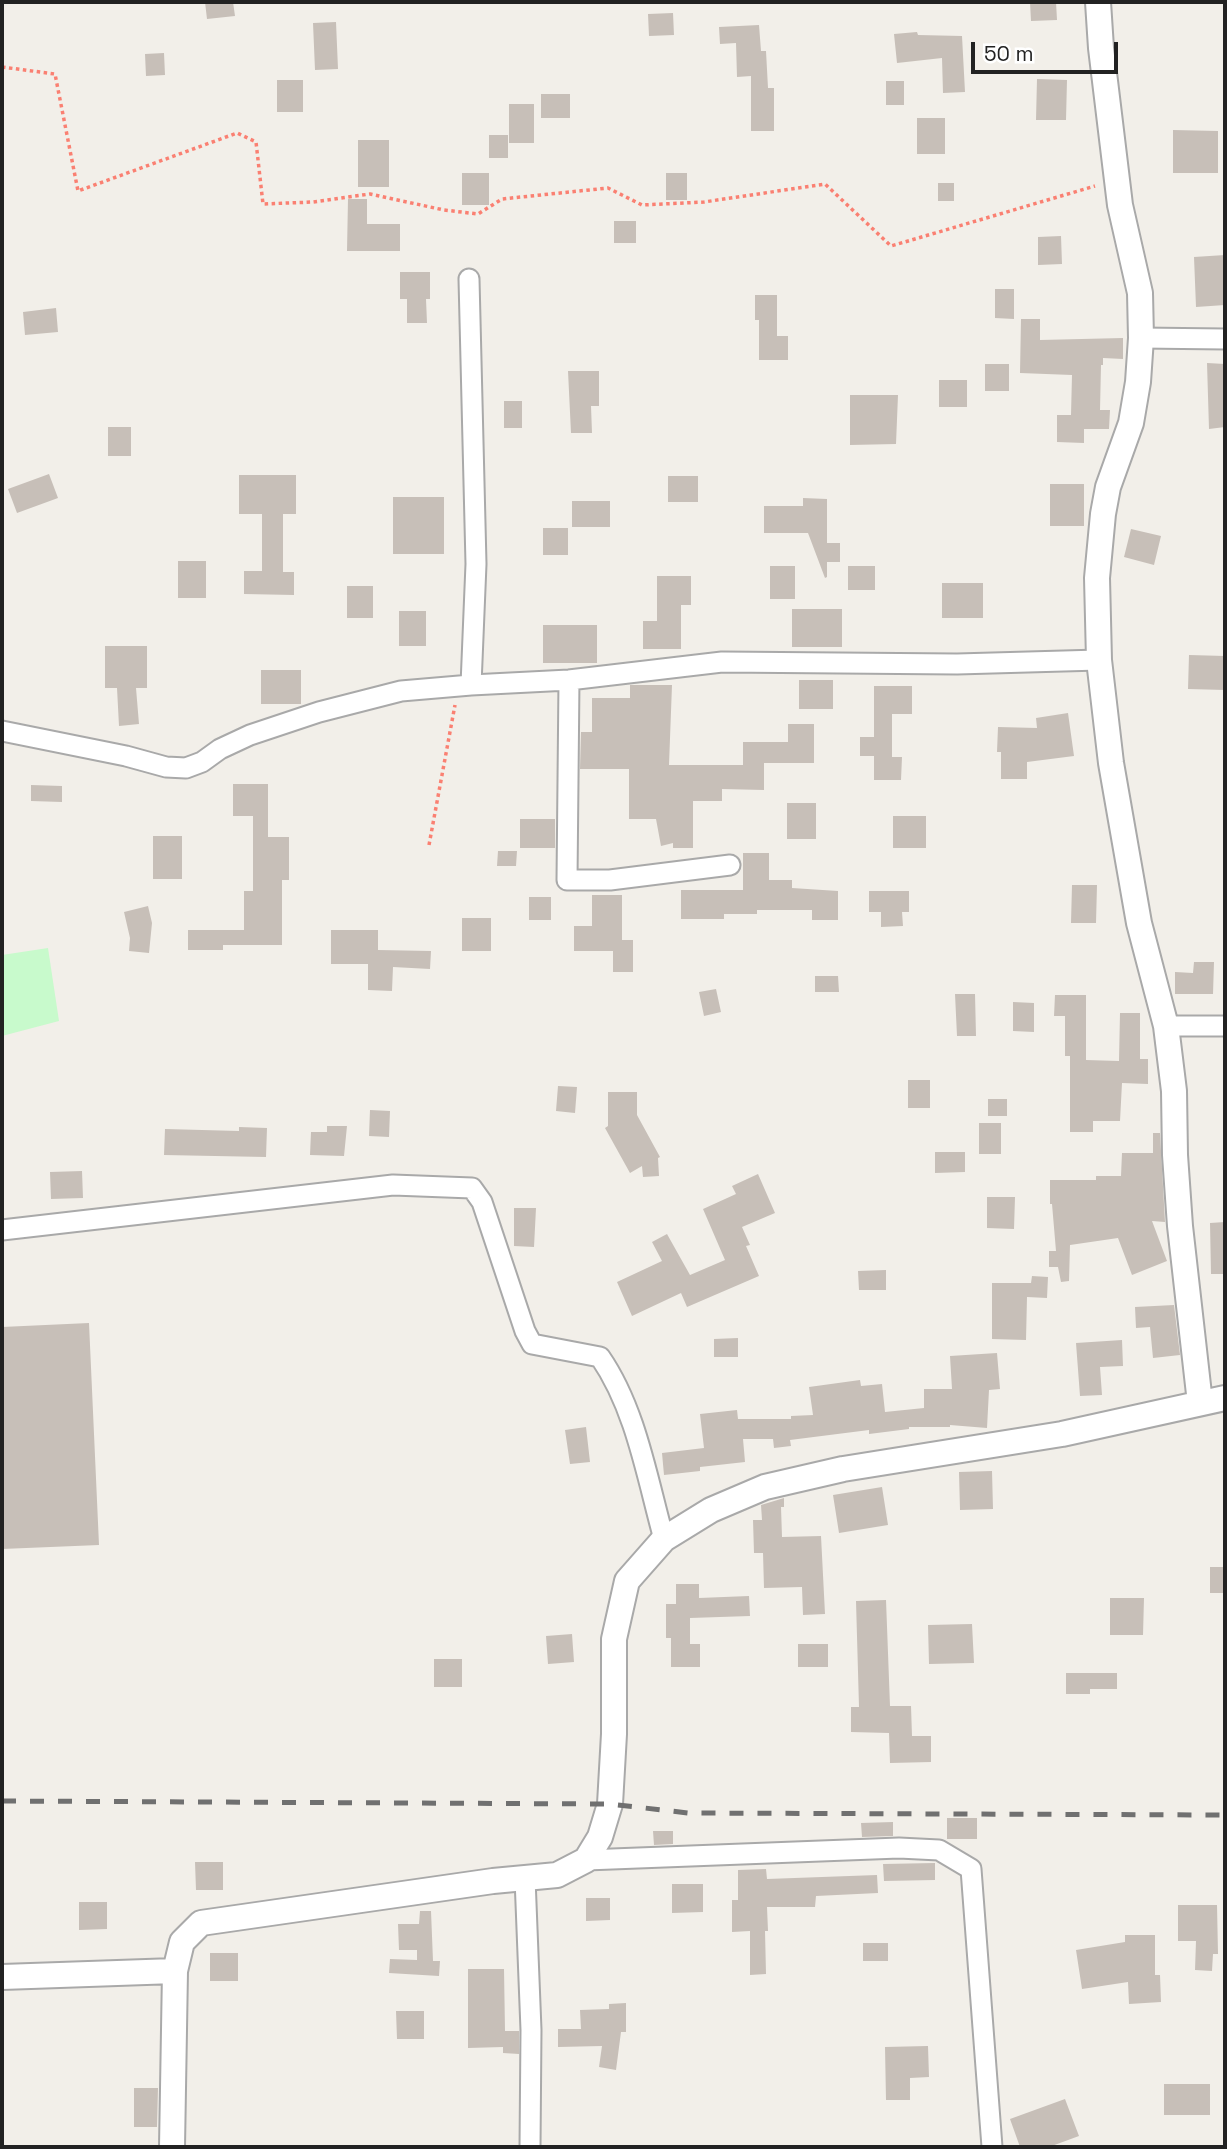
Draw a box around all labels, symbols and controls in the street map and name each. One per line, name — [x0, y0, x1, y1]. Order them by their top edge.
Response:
scale bar — [975, 28, 1122, 72]
text: 50 m — [984, 40, 1034, 67]

